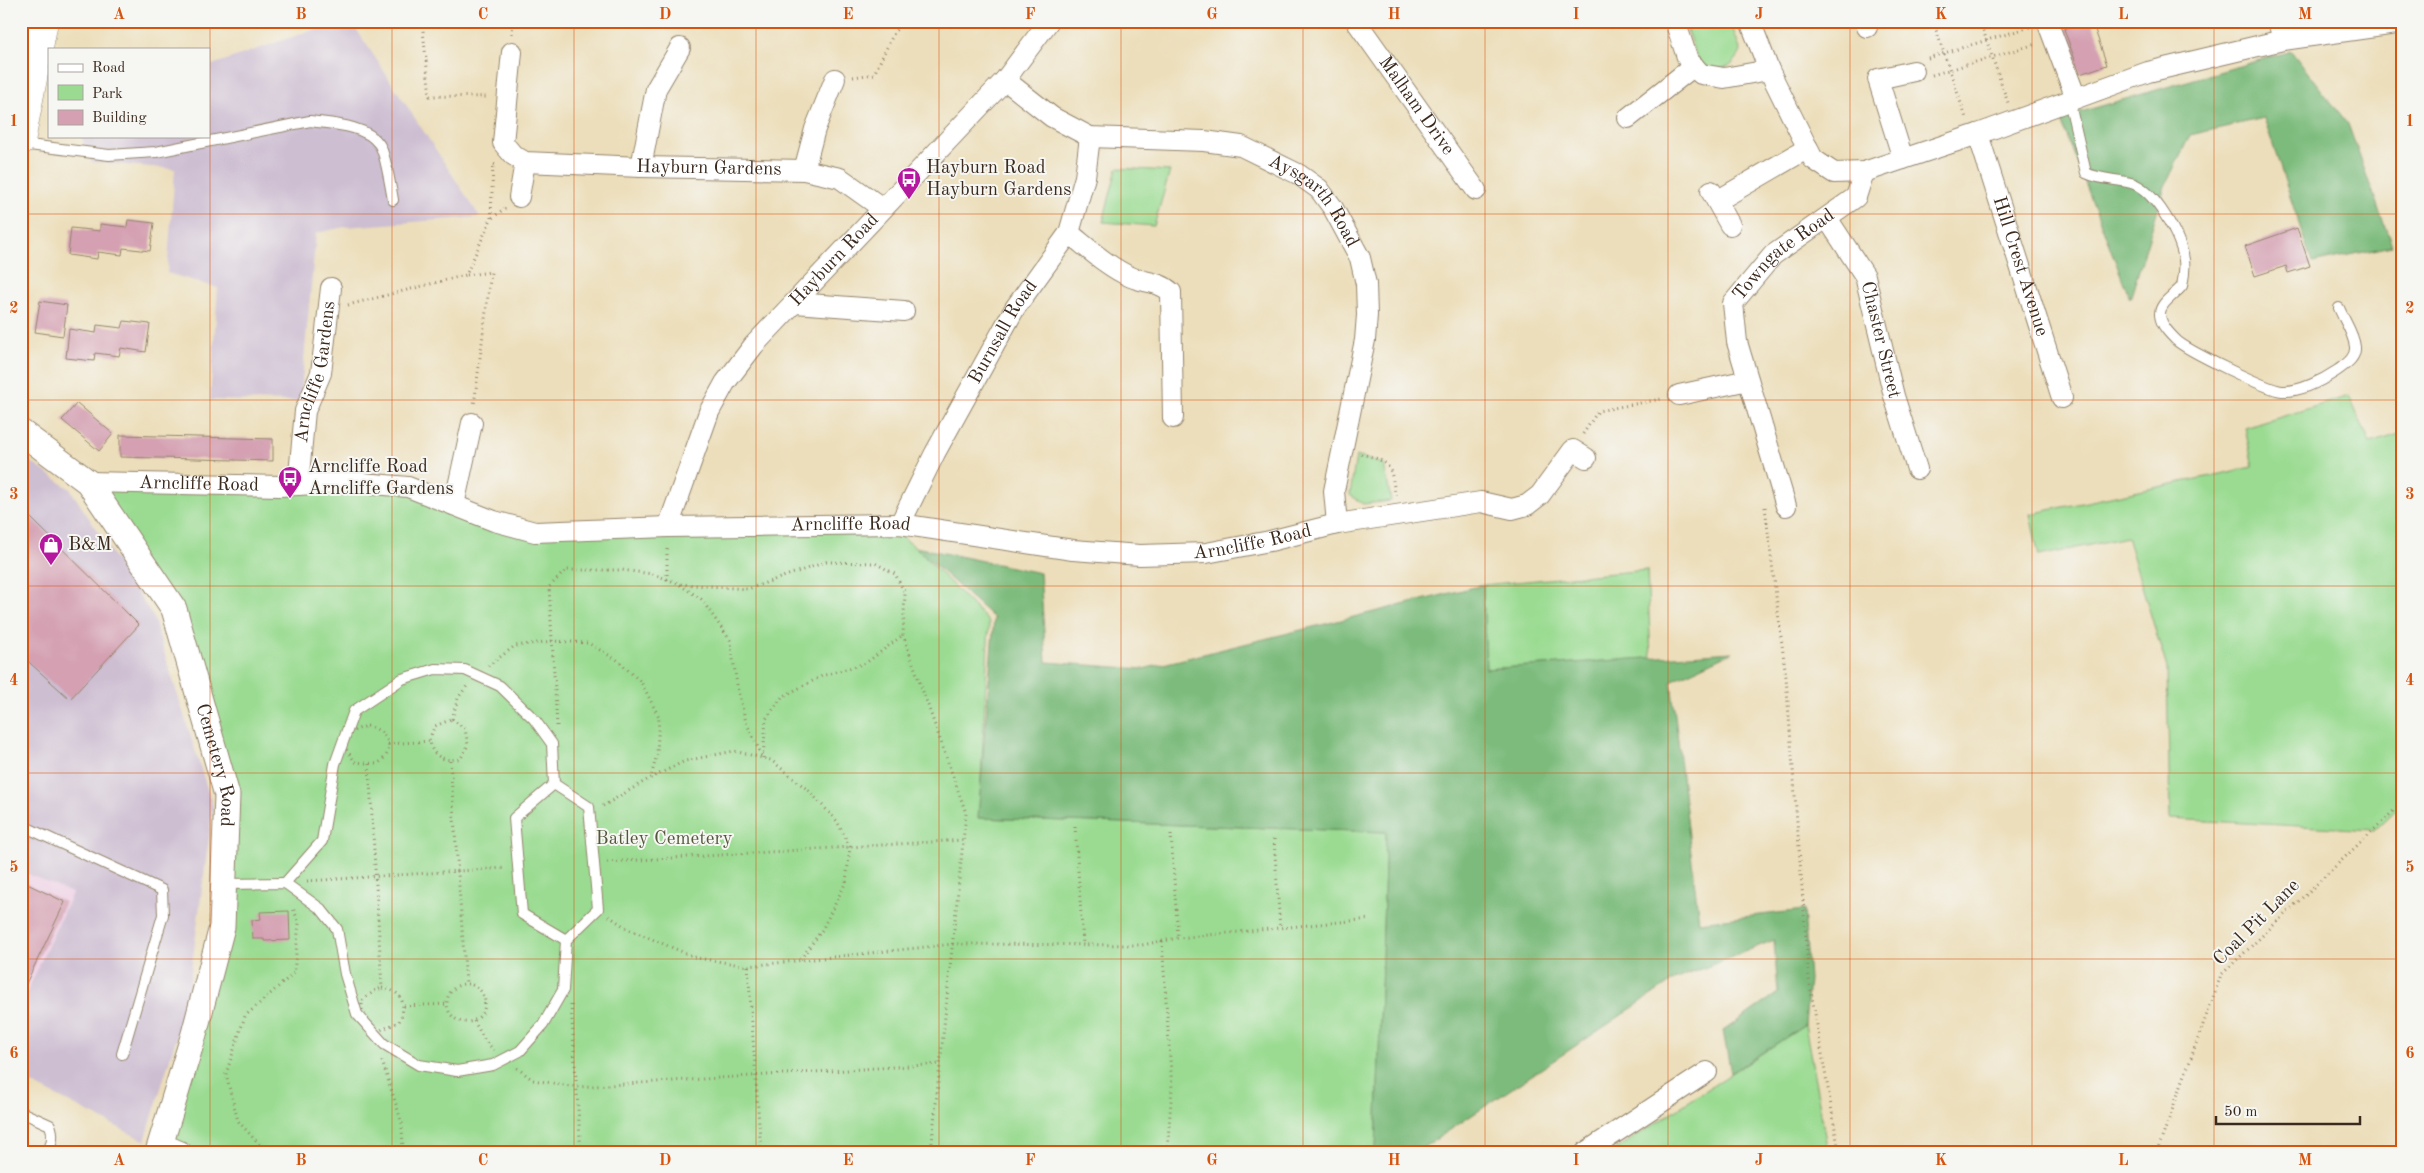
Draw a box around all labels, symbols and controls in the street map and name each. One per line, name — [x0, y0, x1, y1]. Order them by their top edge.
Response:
text: A — [113, 7, 125, 23]
text: B — [295, 7, 307, 23]
text: C — [478, 7, 488, 23]
text: D — [659, 7, 671, 23]
text: E — [842, 7, 854, 23]
text: F — [1025, 7, 1036, 23]
text: G — [1206, 7, 1218, 23]
text: H — [1387, 7, 1401, 23]
text: I — [1572, 7, 1580, 23]
text: J — [1755, 7, 1764, 23]
text: K — [1935, 7, 1947, 23]
text: L — [2118, 7, 2129, 23]
text: M — [2298, 7, 2312, 23]
legend — [48, 48, 210, 138]
street label: Malham Drive — [1375, 53, 1458, 159]
text: Road — [92, 61, 126, 76]
text: Park — [92, 87, 123, 102]
text: Building — [92, 111, 147, 126]
text: 1 — [9, 114, 19, 130]
text: 1 — [2405, 114, 2415, 130]
street label: Aysgarth Road — [1265, 151, 1362, 250]
street label: Hayburn Gardens — [636, 157, 782, 179]
place label: Hayburn Road Hayburn Gardens — [926, 159, 1071, 200]
bus stop icon: Hayburn Road Hayburn Gardens — [896, 166, 922, 200]
street label: Hill Crest Avenue — [1989, 194, 2051, 339]
street label: Towngate Road — [1730, 206, 1838, 304]
street label: Hayburn Road — [786, 210, 883, 310]
street label: Burnsall Road — [966, 277, 1041, 387]
street label: Chaster Street — [1857, 279, 1904, 400]
street label: Arncliffe Gardens — [293, 300, 339, 444]
text: 2 — [9, 301, 19, 317]
text: 2 — [2405, 301, 2415, 317]
place label: Arncliffe Road Arncliffe Gardens — [308, 458, 454, 499]
bus stop icon: Arncliffe Road Arncliffe Gardens — [277, 465, 303, 499]
street label: Arncliffe Road — [139, 474, 259, 495]
text: 3 — [9, 487, 19, 503]
text: 3 — [2405, 487, 2415, 503]
street label: Arncliffe Road — [790, 514, 912, 535]
street label: Arncliffe Road — [1193, 521, 1314, 563]
shop icon: B&M — [38, 532, 64, 566]
place label: B&M — [68, 536, 112, 555]
text: 4 — [9, 673, 19, 689]
text: 4 — [2405, 673, 2415, 689]
street label: Cemetery Road — [192, 701, 237, 827]
park label: Batley Cemetery — [596, 830, 732, 849]
text: 5 — [9, 860, 19, 876]
text: 5 — [2405, 860, 2415, 876]
street label: Coal Pit Lane — [2210, 876, 2304, 970]
text: 6 — [9, 1046, 19, 1062]
text: 6 — [2405, 1046, 2415, 1062]
scale bar — [2216, 1093, 2360, 1125]
text: 50 m — [2224, 1105, 2258, 1120]
text: A — [113, 1153, 125, 1169]
text: B — [295, 1153, 307, 1169]
text: C — [478, 1153, 488, 1169]
text: D — [659, 1153, 671, 1169]
text: E — [842, 1153, 854, 1169]
text: F — [1025, 1153, 1036, 1169]
text: G — [1206, 1153, 1218, 1169]
text: H — [1387, 1153, 1401, 1169]
text: I — [1572, 1153, 1580, 1169]
text: J — [1755, 1153, 1764, 1169]
text: K — [1935, 1153, 1947, 1169]
text: L — [2118, 1153, 2129, 1169]
text: M — [2298, 1153, 2312, 1169]

